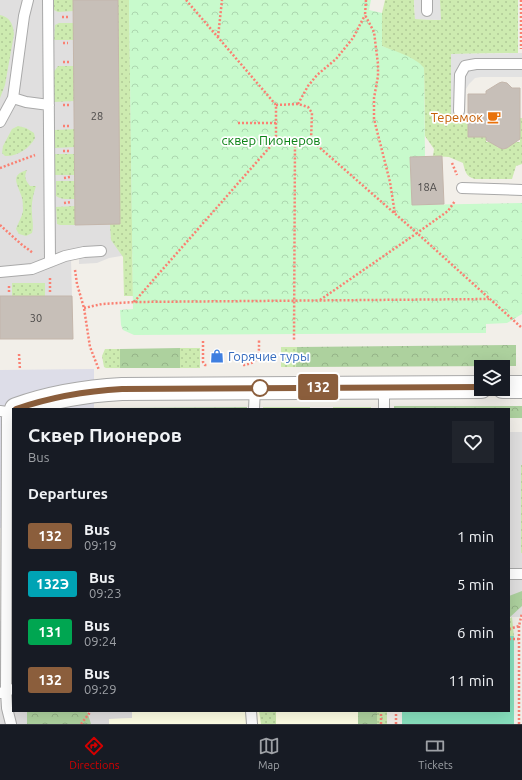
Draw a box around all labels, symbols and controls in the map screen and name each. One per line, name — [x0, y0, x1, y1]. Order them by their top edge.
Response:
cafe icon: Теремок — [486, 109, 502, 125]
house number: 28 — [91, 110, 103, 122]
place label: Теремок — [431, 110, 483, 124]
park label: сквер Пионеров — [221, 133, 321, 147]
house number: 18А — [417, 181, 438, 193]
house number: 30 — [30, 312, 42, 324]
shop icon: Горячие туры — [209, 348, 225, 364]
place label: Горячие туры — [228, 349, 310, 363]
map controls — [474, 360, 510, 396]
button: layers — [474, 360, 510, 396]
line badge: 132 — [295, 374, 341, 400]
unlabelled marker — [251, 379, 269, 397]
text: 132 — [306, 379, 330, 395]
button: heart — [452, 421, 494, 463]
text: Сквер Пионеров — [28, 424, 182, 446]
text: Bus — [28, 450, 49, 464]
text: Departures — [28, 485, 108, 502]
text: Bus — [84, 521, 110, 538]
text: 132 — [38, 528, 62, 544]
text: 1 min — [457, 528, 494, 545]
text: 09:19 — [84, 538, 117, 552]
text: Bus — [89, 569, 115, 586]
text: 132Э — [36, 576, 69, 592]
text: 5 min — [457, 576, 494, 593]
text: 09:23 — [89, 586, 122, 600]
text: Bus — [84, 617, 110, 634]
text: 131 — [38, 624, 62, 640]
text: 6 min — [457, 624, 494, 641]
text: 09:24 — [84, 634, 117, 648]
text: Bus — [84, 665, 110, 682]
text: 132 — [38, 672, 62, 688]
text: 11 min — [448, 672, 494, 689]
text: 09:29 — [84, 682, 117, 696]
tab: Directions — [69, 735, 119, 771]
tab: Map — [258, 735, 280, 771]
tab: Tickets — [418, 735, 453, 771]

